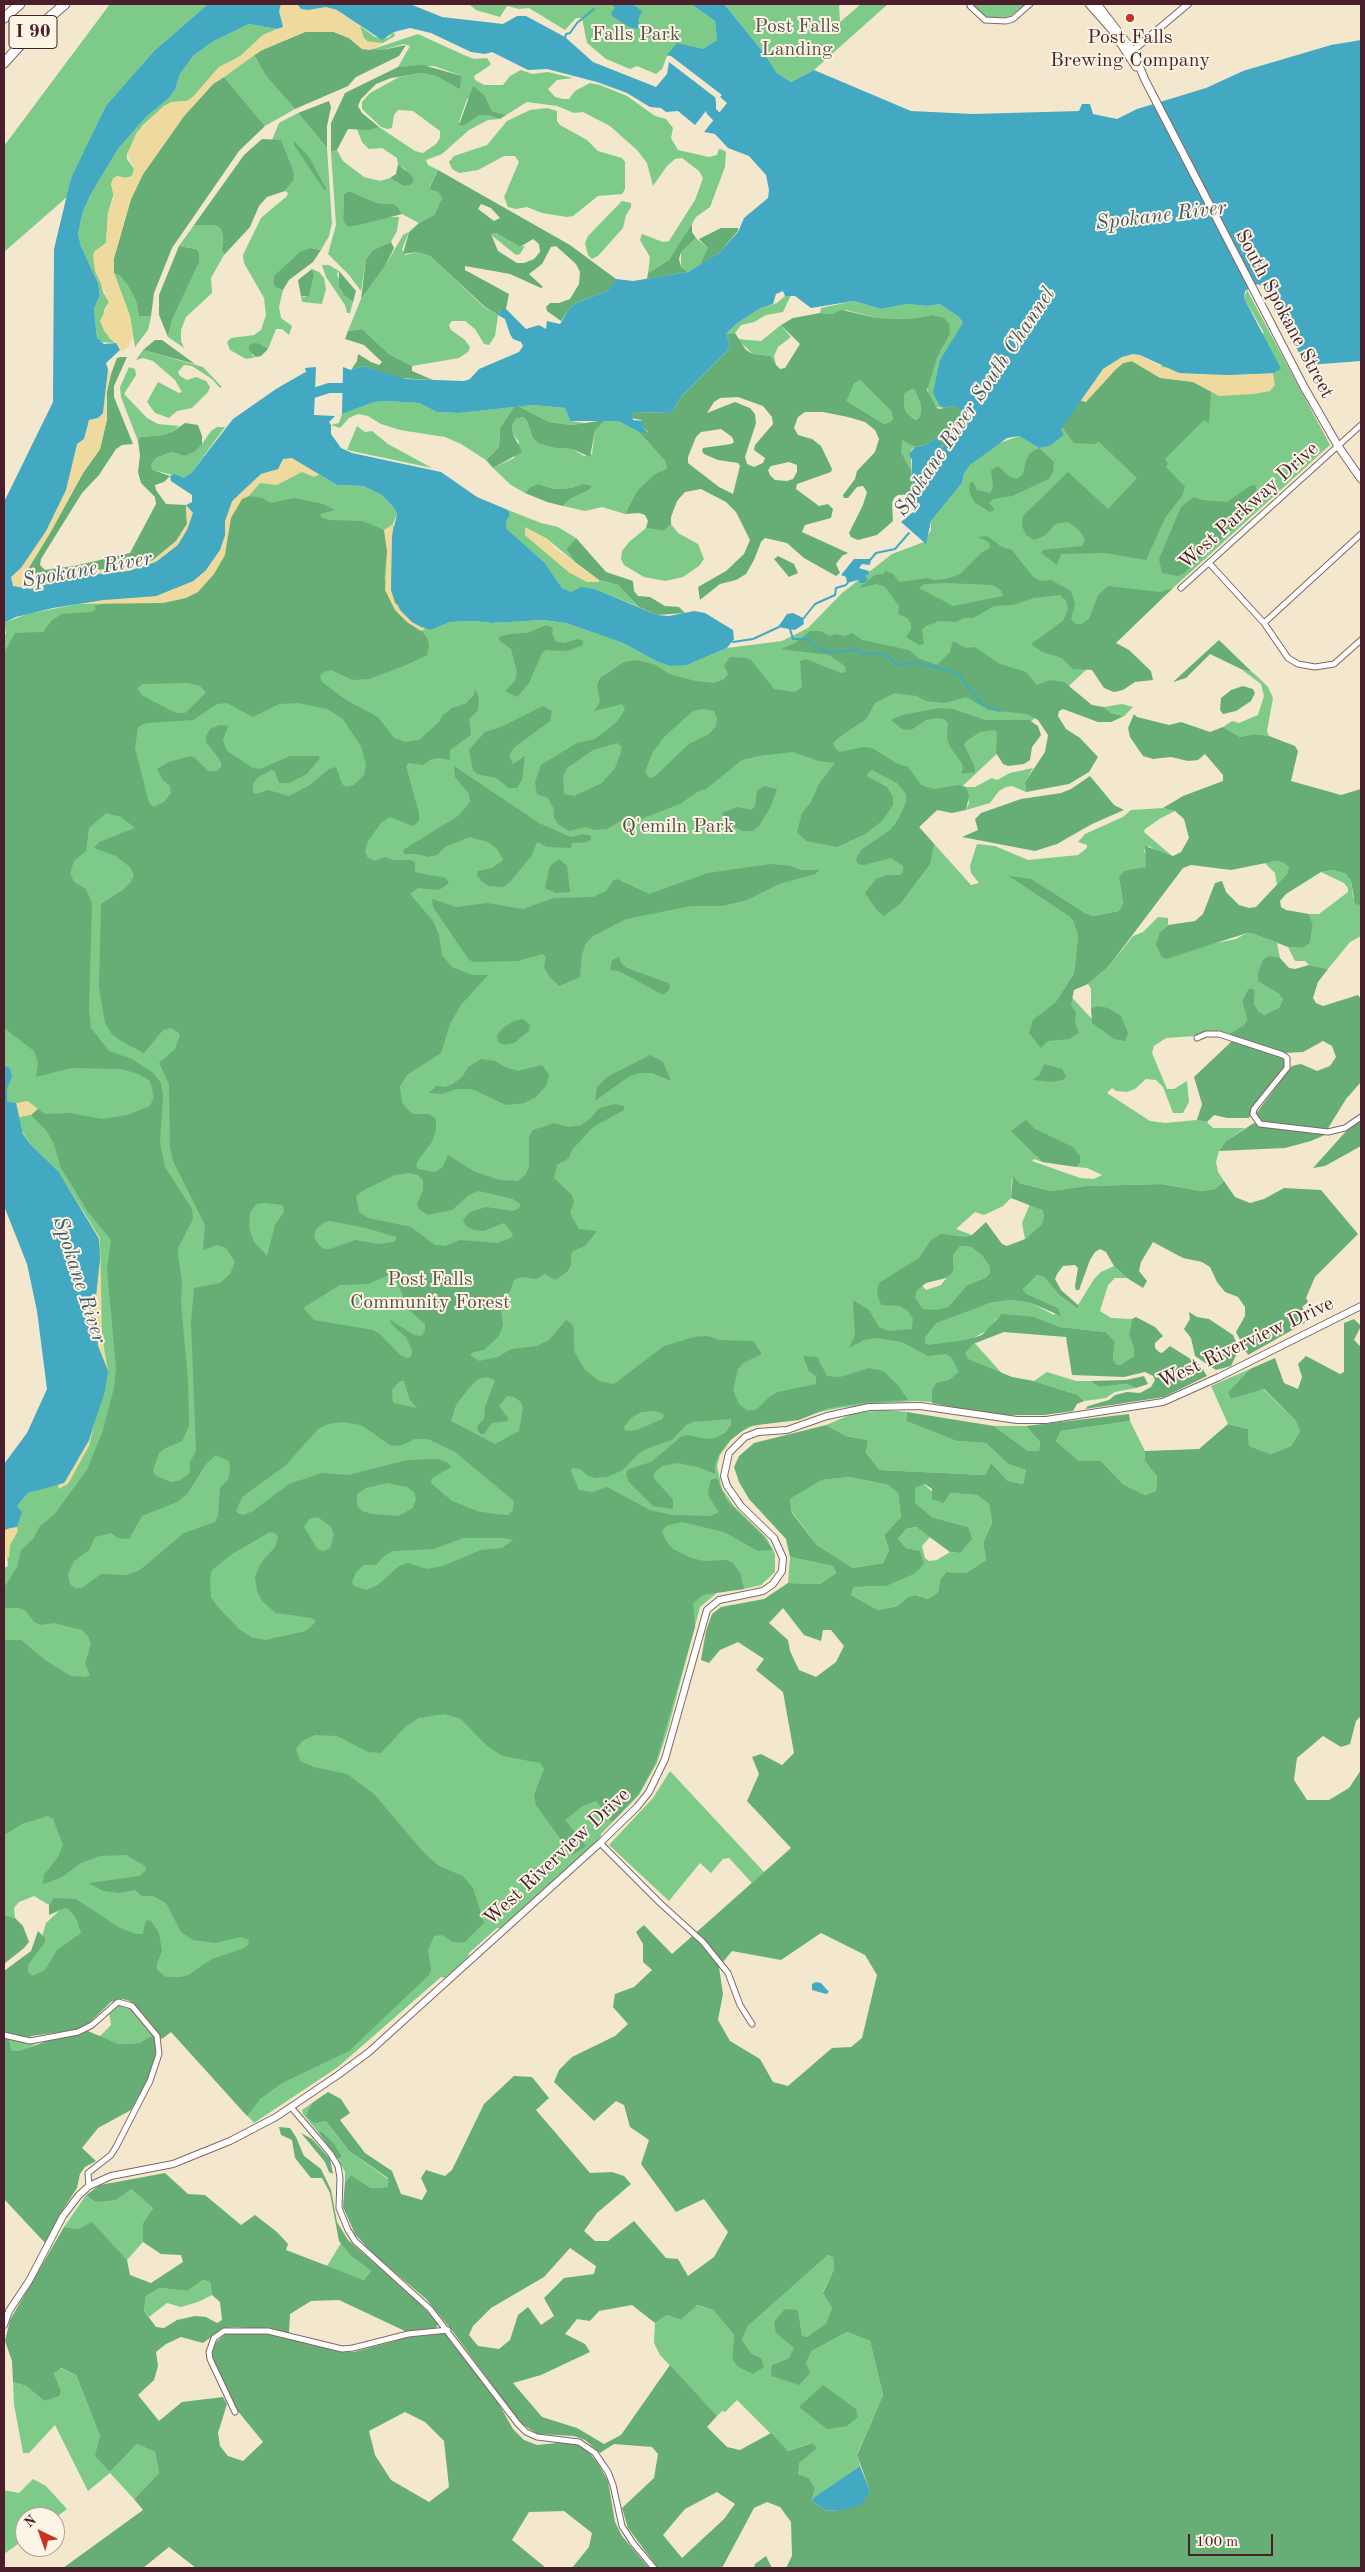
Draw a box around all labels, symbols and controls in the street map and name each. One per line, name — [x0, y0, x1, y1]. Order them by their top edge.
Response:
marker: Post Falls Brewing Company — [1124, 12, 1136, 24]
park label: Post Falls Landing — [754, 15, 840, 62]
road number: I 90 — [9, 16, 57, 48]
park label: Falls Park — [592, 23, 680, 47]
place label: Post Falls Brewing Company — [1050, 26, 1210, 73]
water label: Spokane River — [1094, 195, 1228, 237]
street label: South Spokane Street — [1229, 225, 1339, 403]
water label: Spokane River South Channel — [889, 283, 1061, 521]
street label: West Parkway Drive — [1174, 437, 1324, 575]
water label: Spokane River — [20, 546, 154, 594]
park label: Q'emiln Park — [622, 815, 734, 839]
water label: Spokane River — [47, 1213, 111, 1347]
park label: Post Falls Community Forest — [350, 1268, 510, 1315]
street label: West Riverview Drive — [1154, 1292, 1338, 1394]
street label: West Riverview Drive — [479, 1783, 635, 1931]
north arrow — [15, 2507, 65, 2557]
text: N — [22, 2513, 39, 2530]
scale bar — [1190, 2524, 1275, 2556]
text: 100 m — [1196, 2535, 1238, 2550]

